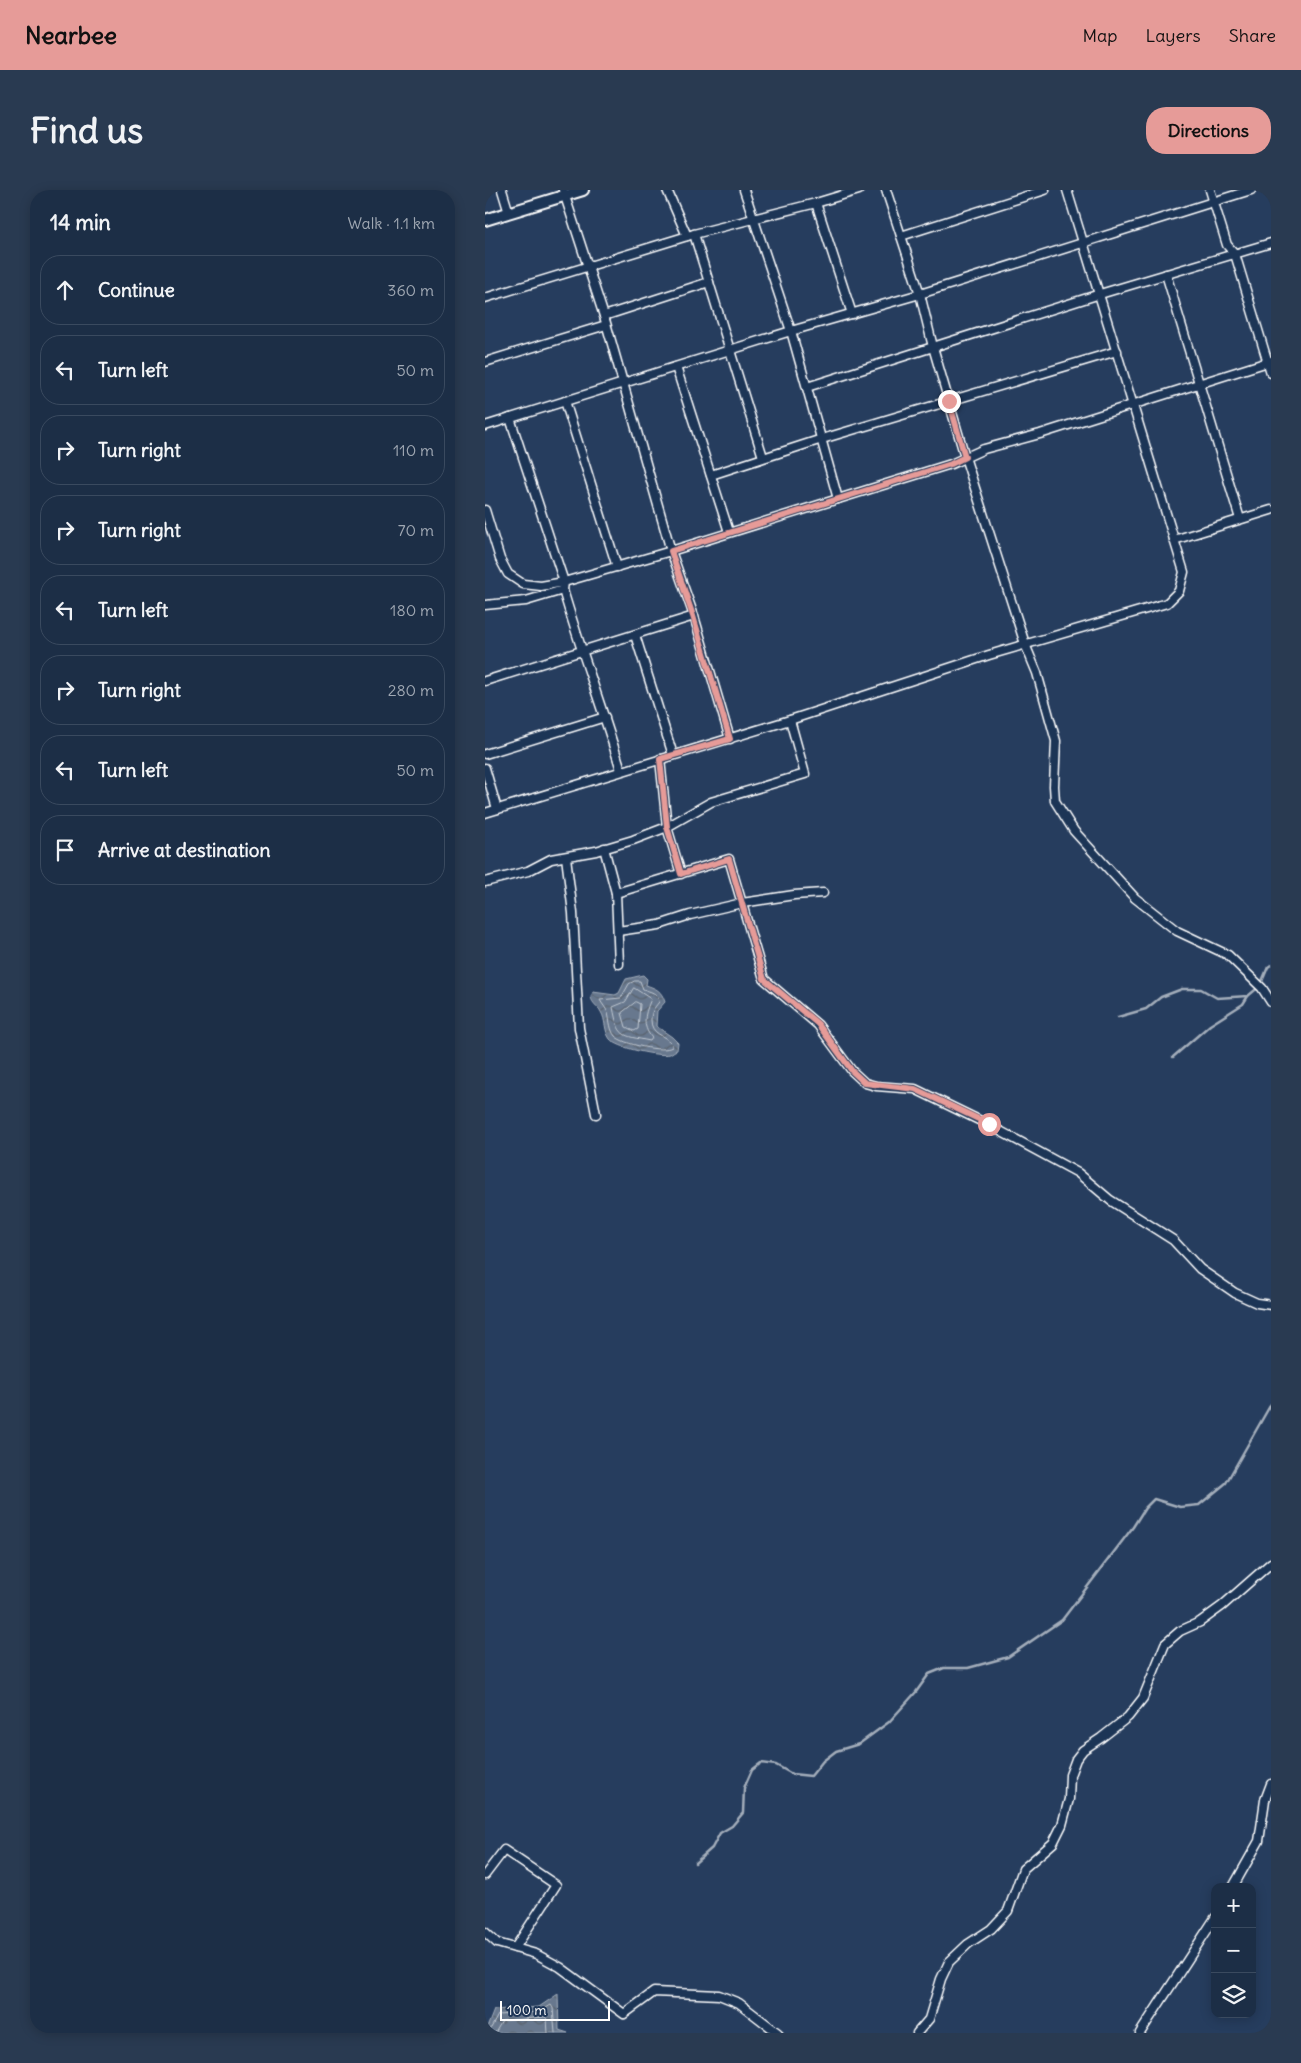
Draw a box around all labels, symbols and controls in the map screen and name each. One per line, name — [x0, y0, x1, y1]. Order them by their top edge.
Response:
text: Nearbee — [25, 20, 117, 50]
text: Map — [1082, 24, 1117, 47]
text: Layers — [1145, 24, 1201, 47]
text: Share — [1229, 24, 1276, 47]
button: Directions — [1146, 107, 1271, 154]
text: Find us — [30, 108, 143, 152]
text: 14 min — [50, 209, 111, 236]
text: Walk · 1.1 km — [348, 213, 435, 233]
icon: ahead — [51, 276, 79, 304]
text: Continue — [98, 278, 175, 302]
text: 360 m — [387, 280, 434, 300]
icon: left — [51, 356, 79, 384]
text: Turn left — [98, 358, 168, 382]
text: 50 m — [396, 360, 434, 380]
route end — [938, 390, 961, 413]
icon: right — [51, 436, 79, 464]
text: Turn right — [98, 438, 181, 462]
text: 110 m — [393, 440, 434, 460]
icon: right — [51, 516, 79, 544]
text: Turn right — [98, 518, 181, 542]
text: 70 m — [398, 520, 434, 540]
icon: left — [51, 596, 79, 624]
text: Turn left — [98, 598, 168, 622]
text: 180 m — [390, 600, 434, 620]
icon: right — [51, 676, 79, 704]
text: Turn right — [98, 678, 181, 702]
text: 280 m — [388, 680, 434, 700]
icon: left — [51, 756, 79, 784]
text: Turn left — [98, 758, 168, 782]
text: 50 m — [396, 760, 434, 780]
icon: arrive — [51, 836, 79, 864]
text: Arrive at destination — [98, 838, 271, 862]
route start — [978, 1113, 1001, 1136]
map controls — [1211, 1883, 1256, 2018]
button: + — [1211, 1883, 1256, 1928]
button: − — [1211, 1928, 1256, 1973]
button: layers — [1211, 1973, 1256, 2018]
scale bar — [500, 1998, 610, 2021]
text: 100 m — [507, 2001, 547, 2019]

